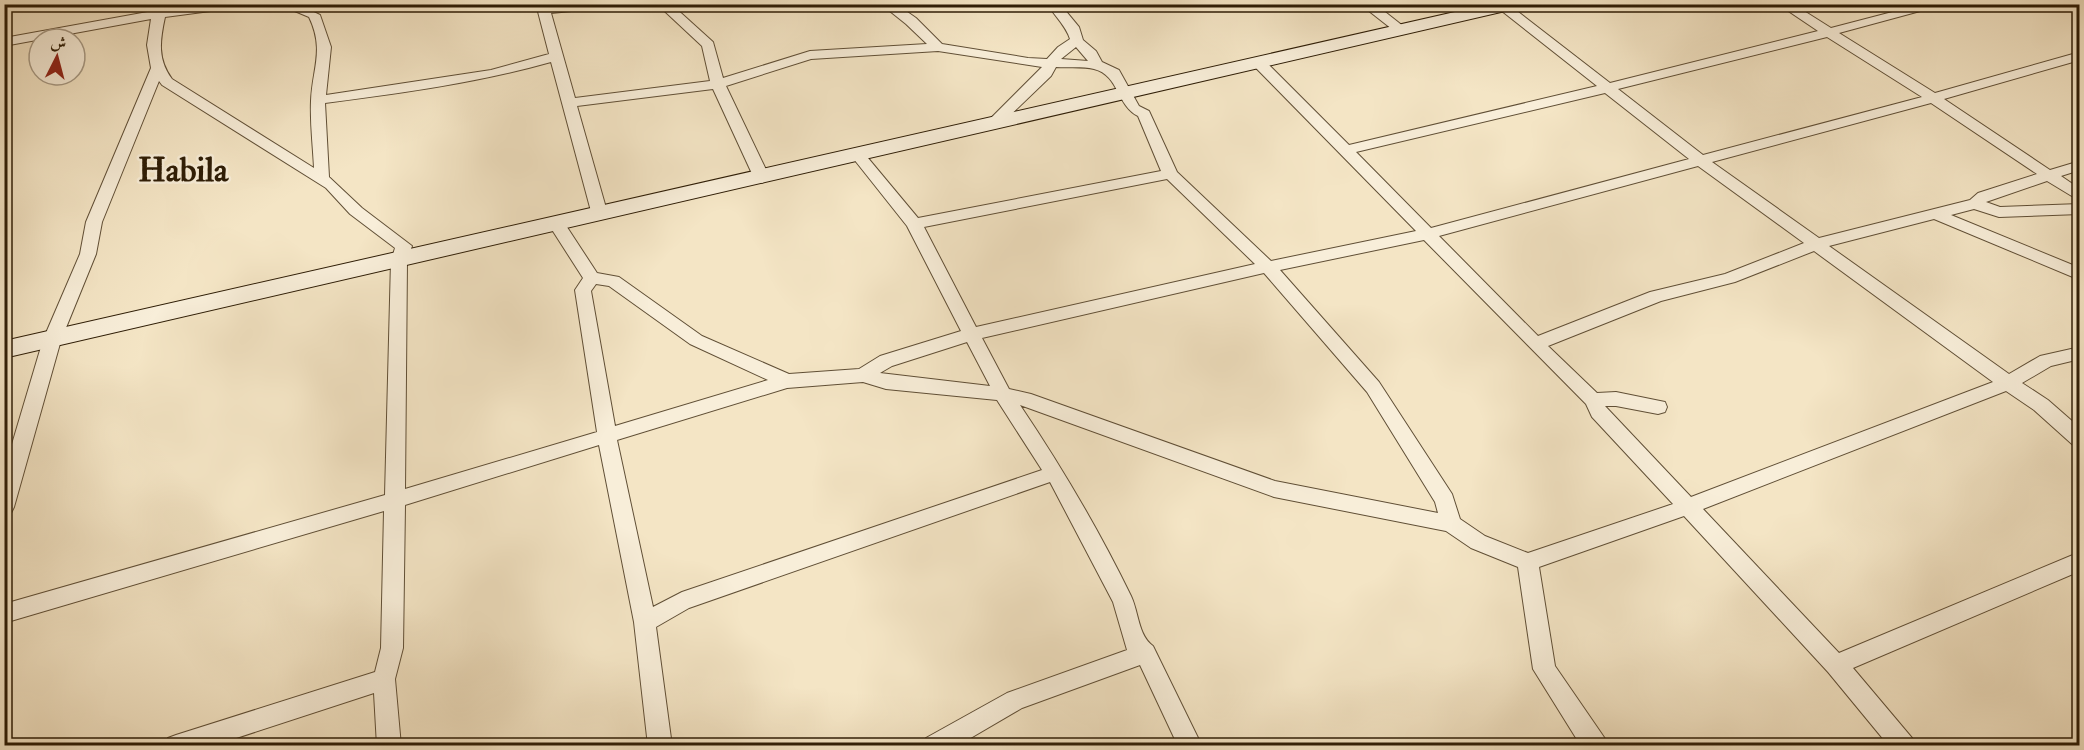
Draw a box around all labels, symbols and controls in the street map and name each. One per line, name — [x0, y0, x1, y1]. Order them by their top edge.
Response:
north arrow — [27, 27, 87, 87]
text: ش — [50, 32, 67, 54]
district label: Habila — [138, 149, 229, 192]

